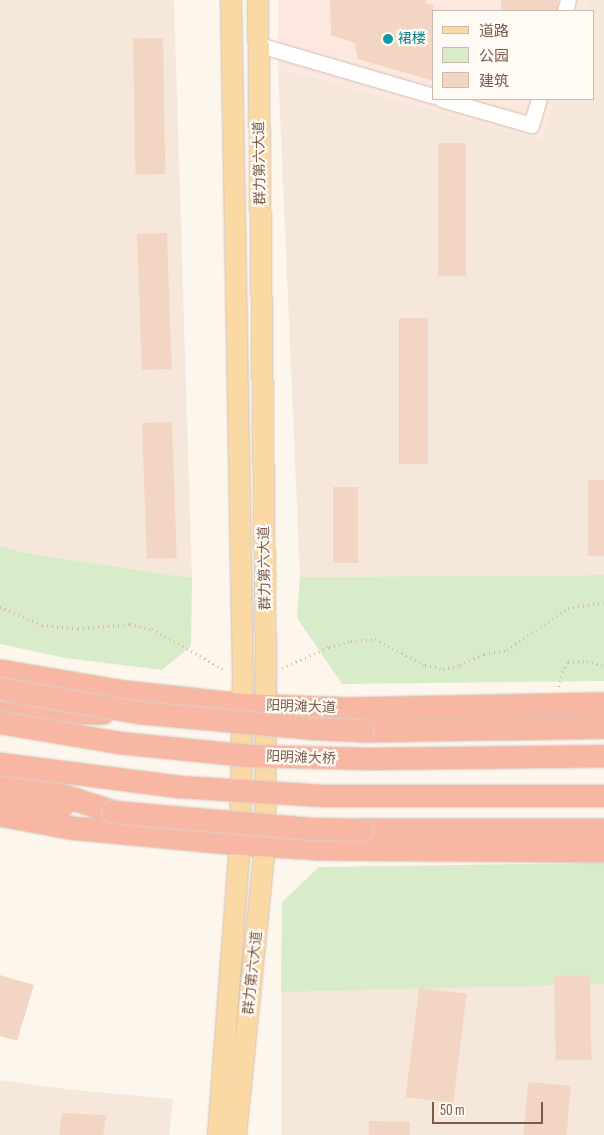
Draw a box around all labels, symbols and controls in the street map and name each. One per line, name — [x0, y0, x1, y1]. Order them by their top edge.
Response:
legend — [432, 10, 594, 100]
text: 道路 — [479, 22, 509, 41]
place label: 裙楼 — [398, 31, 426, 47]
marker: 裙楼 — [382, 33, 394, 45]
text: 公园 — [479, 47, 509, 66]
text: 建筑 — [479, 72, 509, 91]
street label: 群力第六大道 — [251, 121, 269, 205]
street label: 群力第六大道 — [256, 526, 274, 610]
street label: 阳明滩大道 — [266, 697, 336, 717]
street label: 阳明滩大桥 — [266, 748, 336, 768]
street label: 群力第六大道 — [240, 930, 266, 1016]
scale bar — [434, 1092, 545, 1124]
text: 50 m — [440, 1101, 465, 1120]

